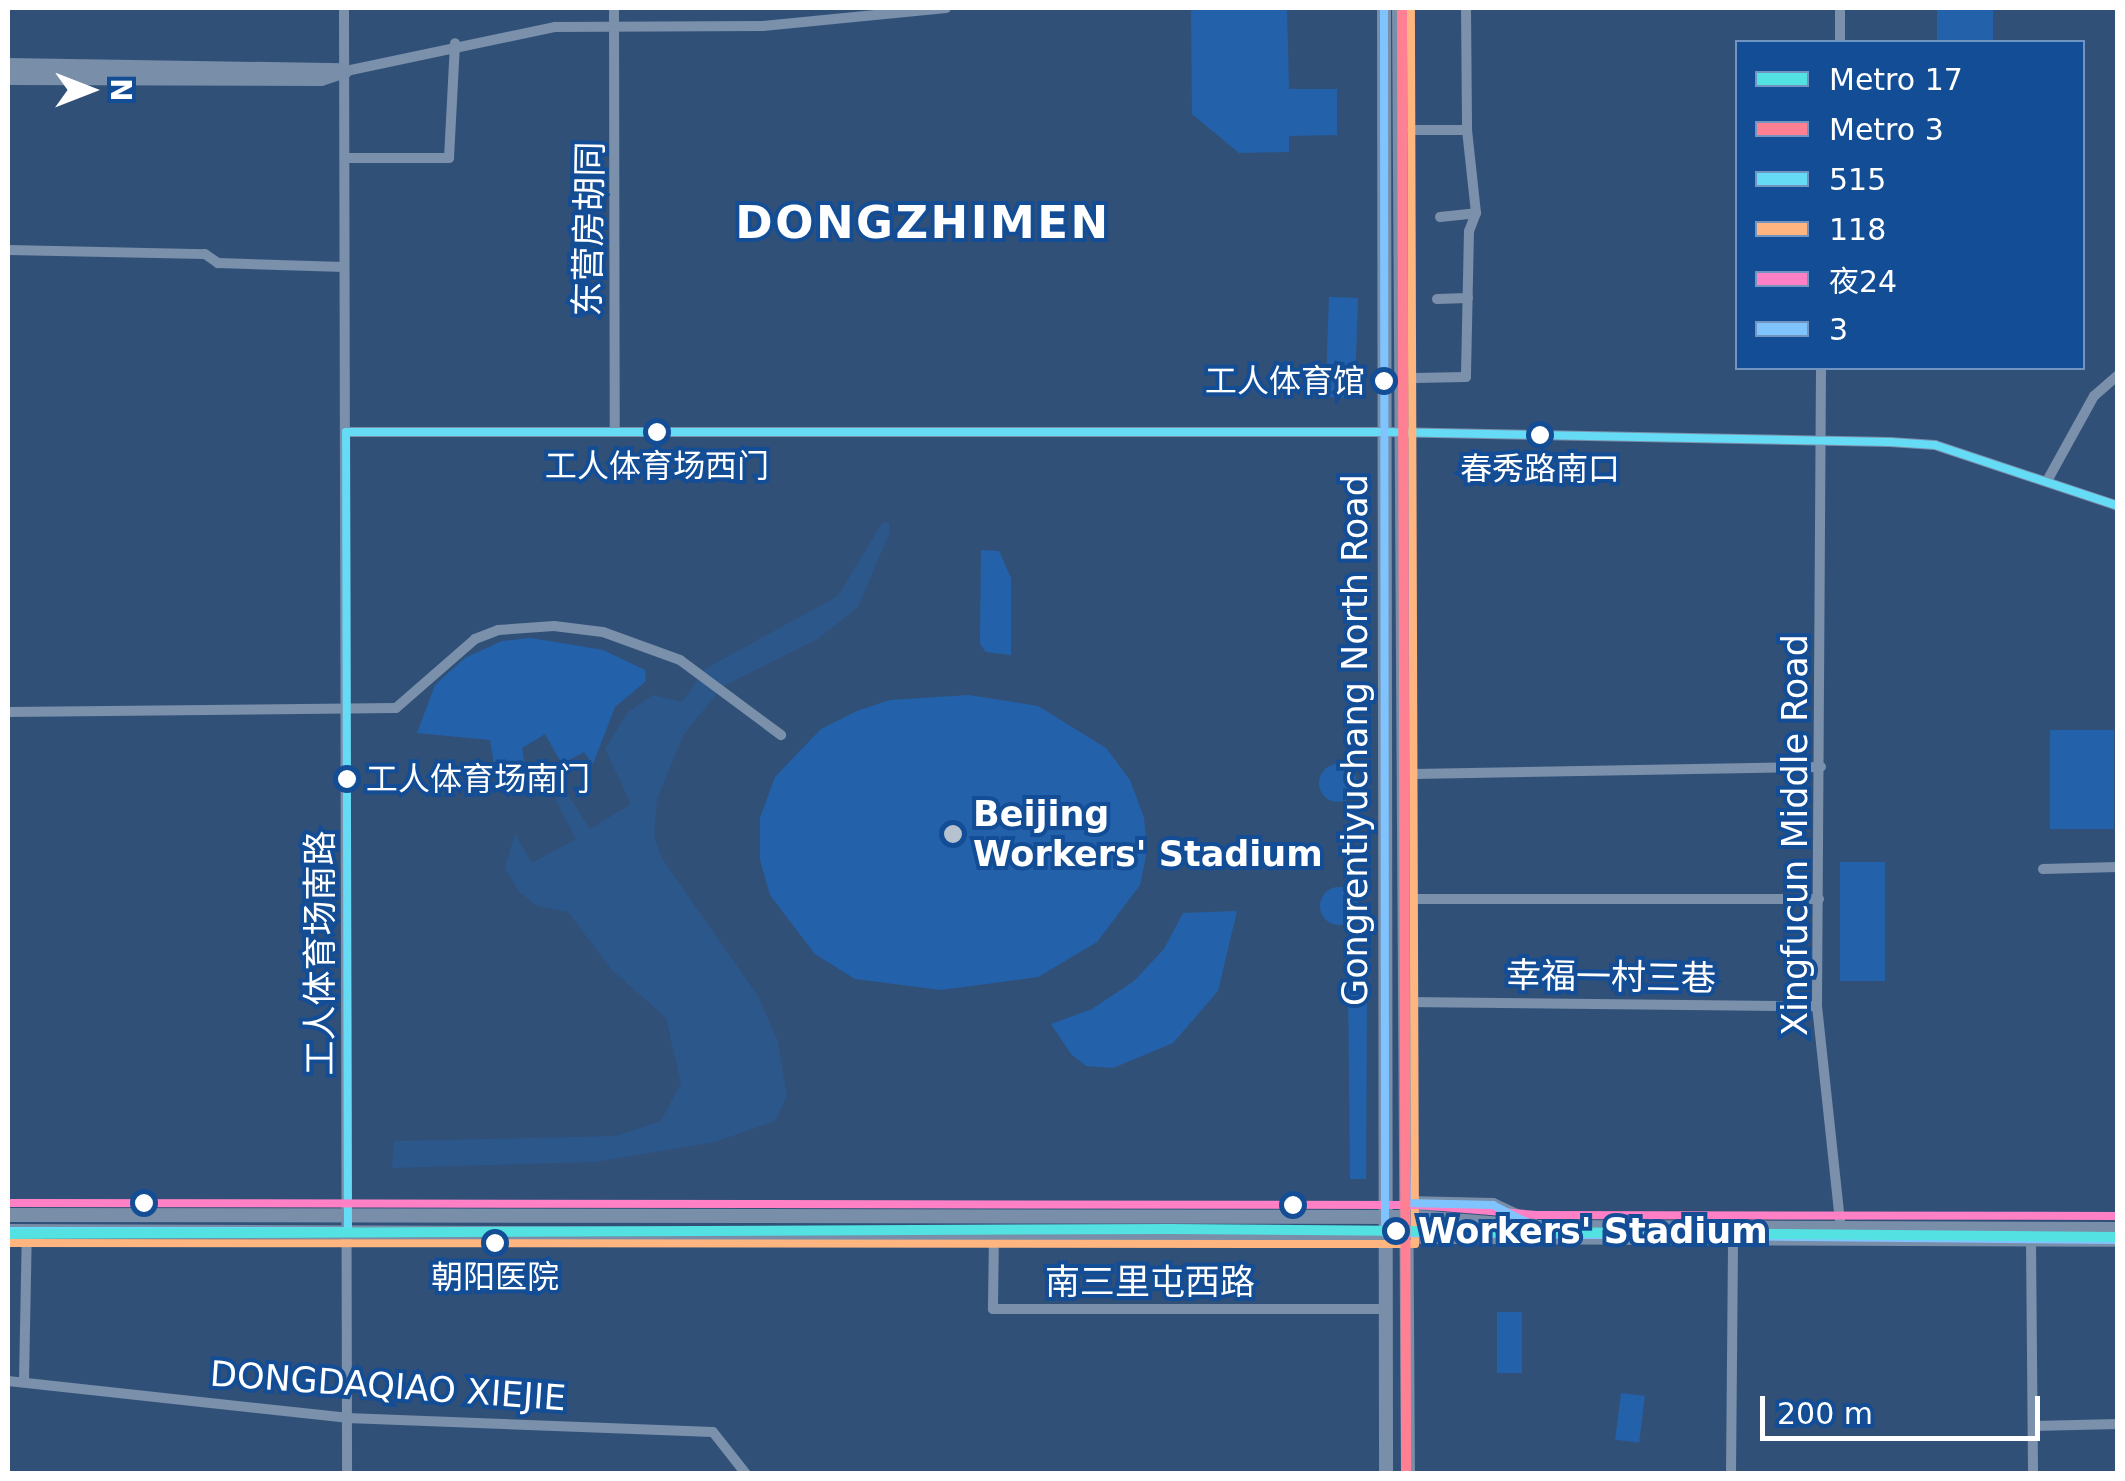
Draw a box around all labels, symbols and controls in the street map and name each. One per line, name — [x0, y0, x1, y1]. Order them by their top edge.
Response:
north arrow — [40, 40, 140, 140]
legend — [1735, 40, 2085, 370]
text: Metro 17 — [1829, 62, 1963, 97]
text: N — [104, 78, 137, 102]
text: Metro 3 — [1829, 112, 1944, 147]
street label: 东营房胡同 — [566, 141, 612, 317]
text: 515 — [1829, 162, 1886, 197]
district label: DONGZHIMEN — [735, 196, 1111, 250]
text: 118 — [1829, 212, 1886, 247]
text: 夜24 — [1829, 264, 1897, 299]
text: 3 — [1829, 312, 1848, 347]
place label: 工人体育馆 — [1205, 362, 1365, 400]
marker: 工人体育馆 — [1374, 371, 1394, 391]
marker: 工人体育场西门 — [647, 422, 667, 442]
marker: 春秀路南口 — [1530, 425, 1550, 445]
place label: 工人体育场西门 — [545, 447, 769, 485]
place label: 春秀路南口 — [1460, 450, 1620, 488]
street label: Gongrentiyuchang North Road — [1334, 474, 1376, 1006]
street label: Xingfucun Middle Road — [1774, 634, 1816, 1036]
place label: 工人体育场南门 — [366, 760, 590, 798]
marker: 工人体育场南门 — [337, 769, 357, 789]
place label: Beijing Workers' Stadium — [973, 793, 1323, 875]
marker: Beijing Workers' Stadium — [942, 823, 964, 845]
street label: 工人体育场南路 — [299, 831, 341, 1075]
street label: 幸福一村三巷 — [1506, 954, 1716, 1000]
unlabelled marker — [134, 1193, 154, 1213]
unlabelled marker — [1283, 1195, 1303, 1215]
place label: Workers' Stadium — [1418, 1210, 1768, 1252]
marker: Workers' Stadium — [1383, 1218, 1409, 1244]
marker: 朝阳医院 — [485, 1233, 505, 1253]
place label: 朝阳医院 — [431, 1258, 559, 1296]
street label: 南三里屯西路 — [1045, 1261, 1255, 1303]
street label: DONGDAQIAO XIEJIE — [209, 1353, 567, 1419]
scale bar — [1765, 1376, 2045, 1438]
text: 200 m — [1777, 1396, 1873, 1431]

